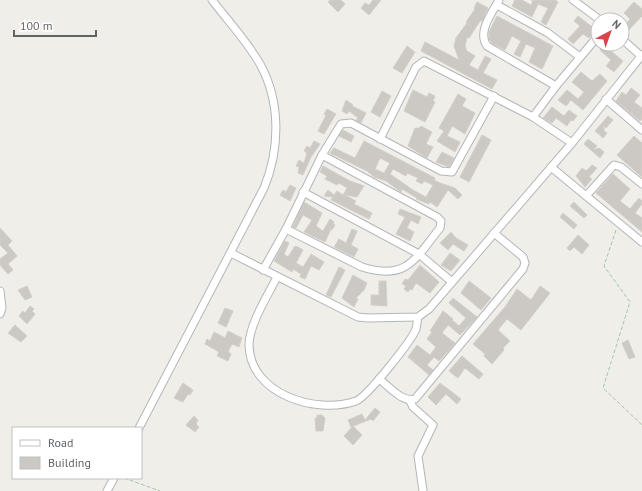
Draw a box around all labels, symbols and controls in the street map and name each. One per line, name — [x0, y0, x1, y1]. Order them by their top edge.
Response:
scale bar — [14, 12, 96, 38]
north arrow — [590, 12, 630, 52]
text: N — [609, 17, 624, 32]
text: 100 m — [20, 18, 53, 33]
legend — [12, 427, 142, 479]
text: Road — [48, 435, 73, 450]
text: Building — [48, 455, 91, 470]

